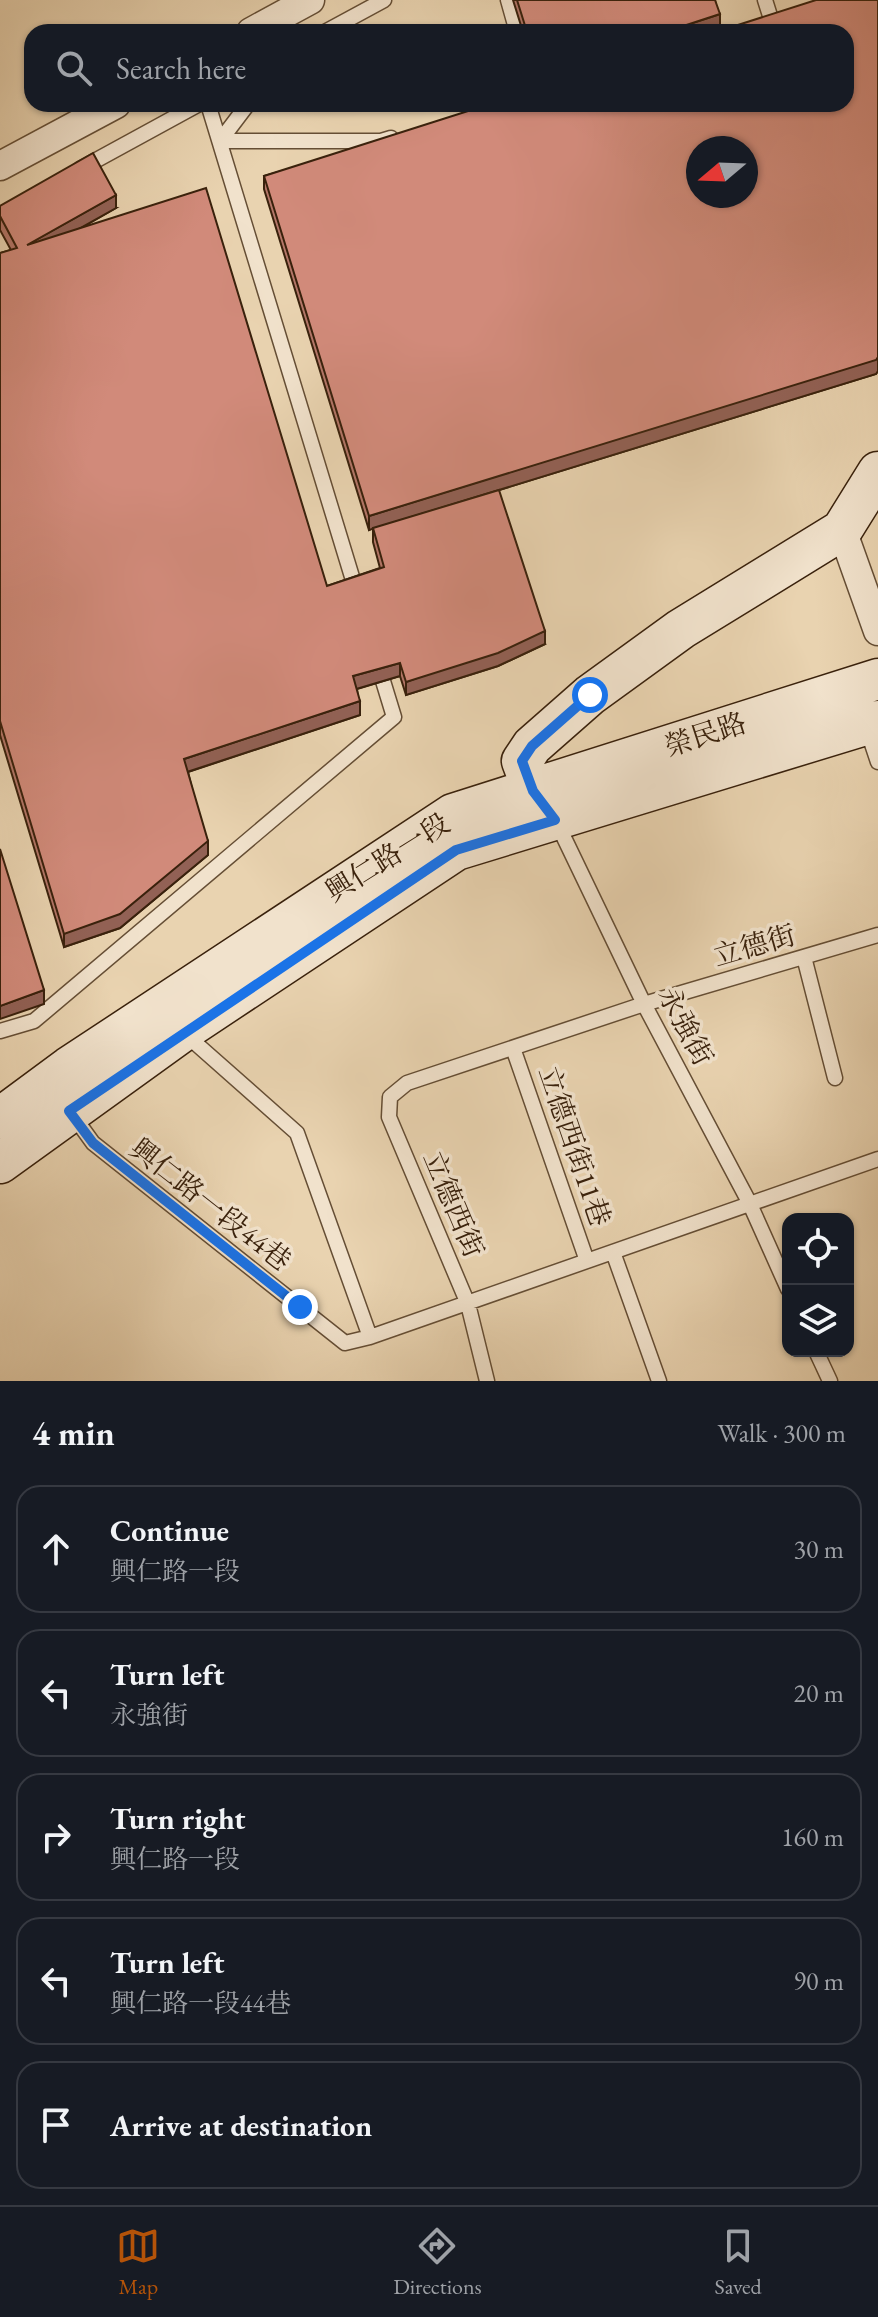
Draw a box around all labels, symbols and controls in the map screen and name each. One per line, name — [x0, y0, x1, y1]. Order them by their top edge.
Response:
search box — [24, 24, 854, 112]
icon: search — [52, 46, 96, 90]
text: Search here — [116, 49, 246, 88]
north arrow — [686, 136, 758, 208]
route start — [572, 677, 608, 713]
street label: 榮民路 — [659, 704, 751, 764]
street label: 興仁路一段 — [318, 805, 456, 909]
street label: 立德街 — [709, 916, 799, 974]
street label: 永強街 — [650, 980, 722, 1072]
street label: 立德西街11巷 — [531, 1061, 619, 1231]
street label: 興仁路一段44巷 — [123, 1130, 299, 1278]
street label: 立德西街 — [416, 1145, 492, 1263]
map controls — [782, 1213, 854, 1357]
button: locate — [782, 1213, 854, 1285]
button: layers — [782, 1285, 854, 1357]
route end — [282, 1289, 318, 1325]
text: 4 min — [32, 1411, 115, 1455]
text: Walk · 300 m — [718, 1416, 846, 1450]
text: Continue — [110, 1511, 229, 1550]
icon: ahead — [34, 1527, 78, 1571]
text: 30 m — [794, 1532, 844, 1566]
text: 興仁路一段 — [110, 1554, 240, 1588]
text: Turn left — [110, 1655, 224, 1694]
icon: left — [34, 1671, 78, 1715]
text: 20 m — [794, 1676, 844, 1710]
text: 永強街 — [110, 1698, 188, 1732]
text: Turn right — [110, 1799, 246, 1838]
icon: right — [34, 1815, 78, 1859]
text: 160 m — [781, 1820, 844, 1854]
text: 興仁路一段 — [110, 1842, 240, 1876]
text: Turn left — [110, 1943, 224, 1982]
icon: left — [34, 1959, 78, 2003]
text: 90 m — [794, 1964, 844, 1998]
text: 興仁路一段44巷 — [110, 1986, 291, 2020]
icon: arrive — [34, 2103, 78, 2147]
text: Arrive at destination — [110, 2106, 372, 2145]
tab: Map — [116, 2224, 160, 2301]
tab: Directions — [393, 2224, 482, 2301]
tab: Saved — [714, 2224, 762, 2301]

